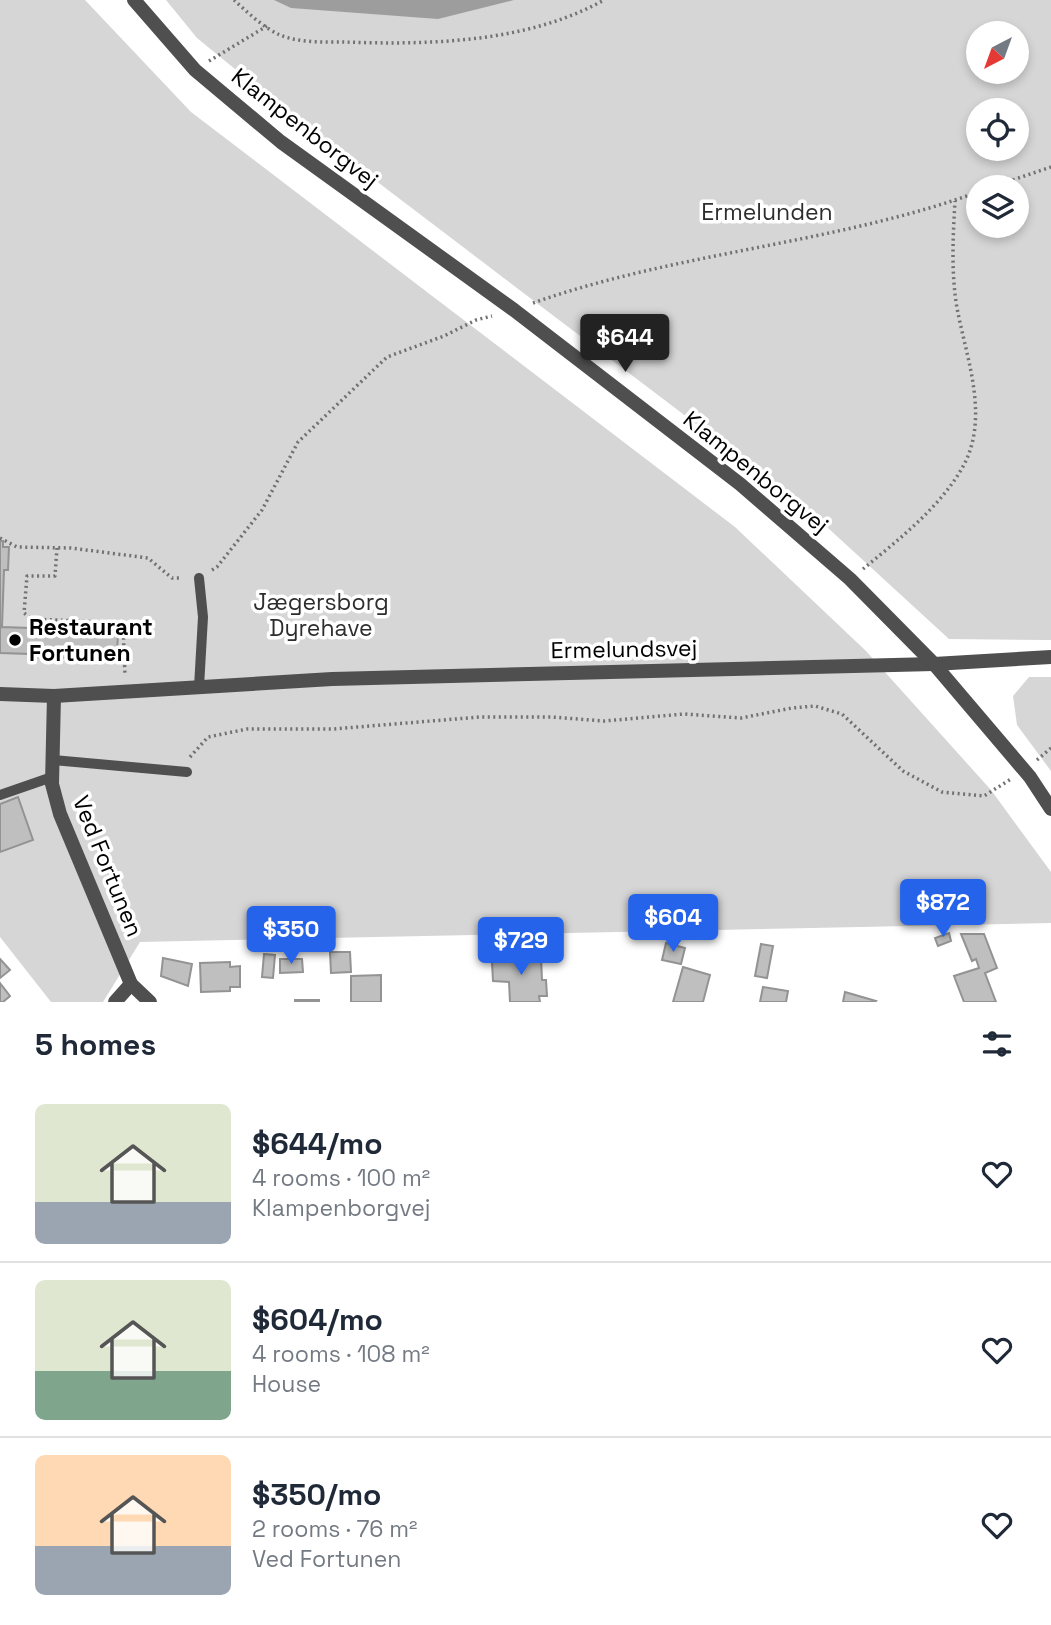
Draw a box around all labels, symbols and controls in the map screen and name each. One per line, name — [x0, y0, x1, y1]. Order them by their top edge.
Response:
north arrow — [966, 21, 1029, 84]
map controls — [966, 21, 1029, 238]
street label: Klampenborgvej — [225, 61, 385, 195]
button: locate — [966, 98, 1029, 161]
button: layers — [966, 175, 1029, 238]
park label: Ermelunden — [701, 197, 833, 227]
pin: $644 — [584, 314, 666, 374]
text: $644 — [596, 322, 654, 352]
street label: Klampenborgvej — [677, 404, 835, 540]
park label: Jægersborg Dyrehave — [253, 587, 389, 643]
place label: Restaurant Fortunen — [29, 612, 153, 668]
marker: Restaurant Fortunen — [7, 632, 23, 648]
street label: Ermelundsvej — [550, 633, 698, 665]
street label: Ved Fortunen — [66, 791, 150, 941]
pin: $872 — [902, 880, 984, 939]
text: $872 — [916, 887, 970, 917]
pin: $604 — [632, 894, 714, 954]
text: $604 — [644, 902, 702, 932]
pin: $350 — [250, 906, 332, 966]
text: $350 — [263, 914, 319, 944]
pin: $729 — [480, 918, 562, 977]
text: $729 — [494, 925, 548, 955]
text: 5 homes — [35, 1025, 156, 1064]
icon: filters — [978, 1025, 1016, 1063]
text: $644/mo — [252, 1124, 383, 1163]
icon: home — [91, 1132, 175, 1216]
icon: heart — [978, 1155, 1016, 1193]
text: 4 rooms · 100 m² — [252, 1163, 430, 1193]
text: Klampenborgvej — [252, 1193, 430, 1223]
text: $604/mo — [252, 1300, 383, 1339]
icon: home — [91, 1308, 175, 1392]
icon: heart — [978, 1331, 1016, 1369]
text: 4 rooms · 108 m² — [252, 1339, 430, 1369]
text: House — [252, 1369, 321, 1399]
text: $350/mo — [252, 1475, 381, 1514]
icon: home — [91, 1483, 175, 1567]
icon: heart — [978, 1506, 1016, 1544]
text: 2 rooms · 76 m² — [252, 1514, 417, 1544]
text: Ved Fortunen — [252, 1544, 401, 1574]

